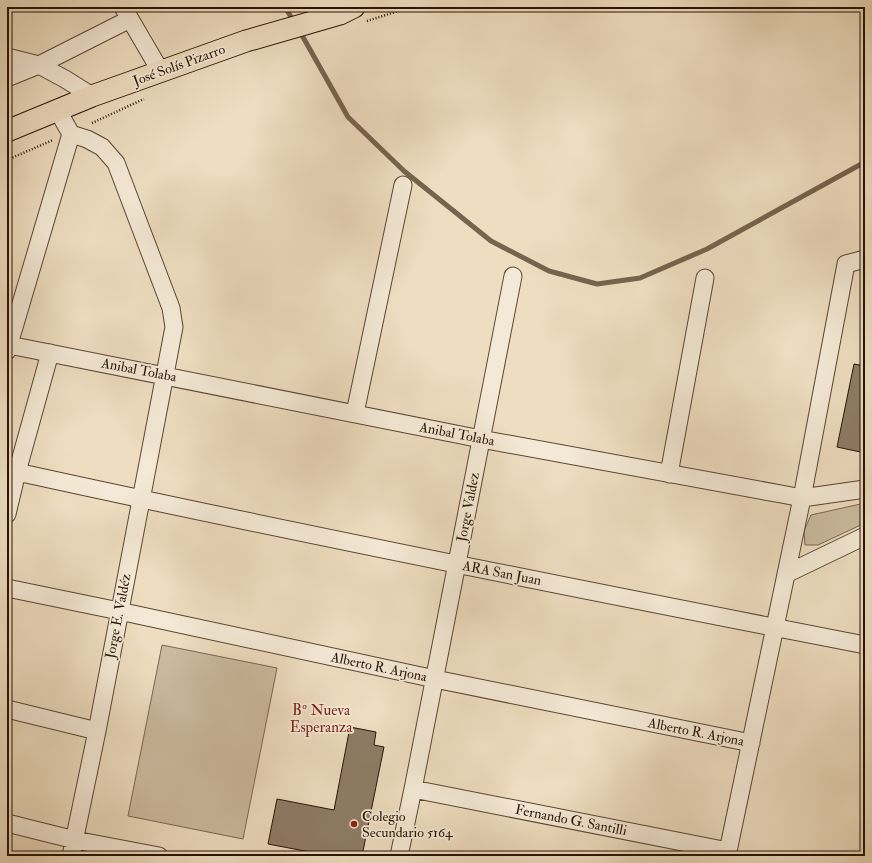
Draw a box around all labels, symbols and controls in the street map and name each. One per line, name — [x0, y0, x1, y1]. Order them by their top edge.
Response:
street label: José Solís Pizarro — [130, 40, 228, 90]
street label: Anibal Tolaba — [99, 354, 178, 386]
street label: Anibal Tolaba — [417, 418, 496, 450]
street label: Jorge Valdez — [453, 471, 483, 544]
street label: ARA San Juan — [460, 557, 543, 589]
street label: Jorge E. Valdéz — [101, 572, 135, 661]
street label: Alberto R. Arjona — [329, 648, 429, 686]
district label: Bº Nueva Esperanza — [290, 701, 353, 738]
street label: Alberto R. Arjona — [645, 714, 746, 750]
street label: Fernando G. Santilli — [514, 801, 629, 839]
place label: Colegio Secundario 5164 — [362, 808, 454, 841]
marker: Colegio Secundario 5164 — [349, 819, 359, 829]

